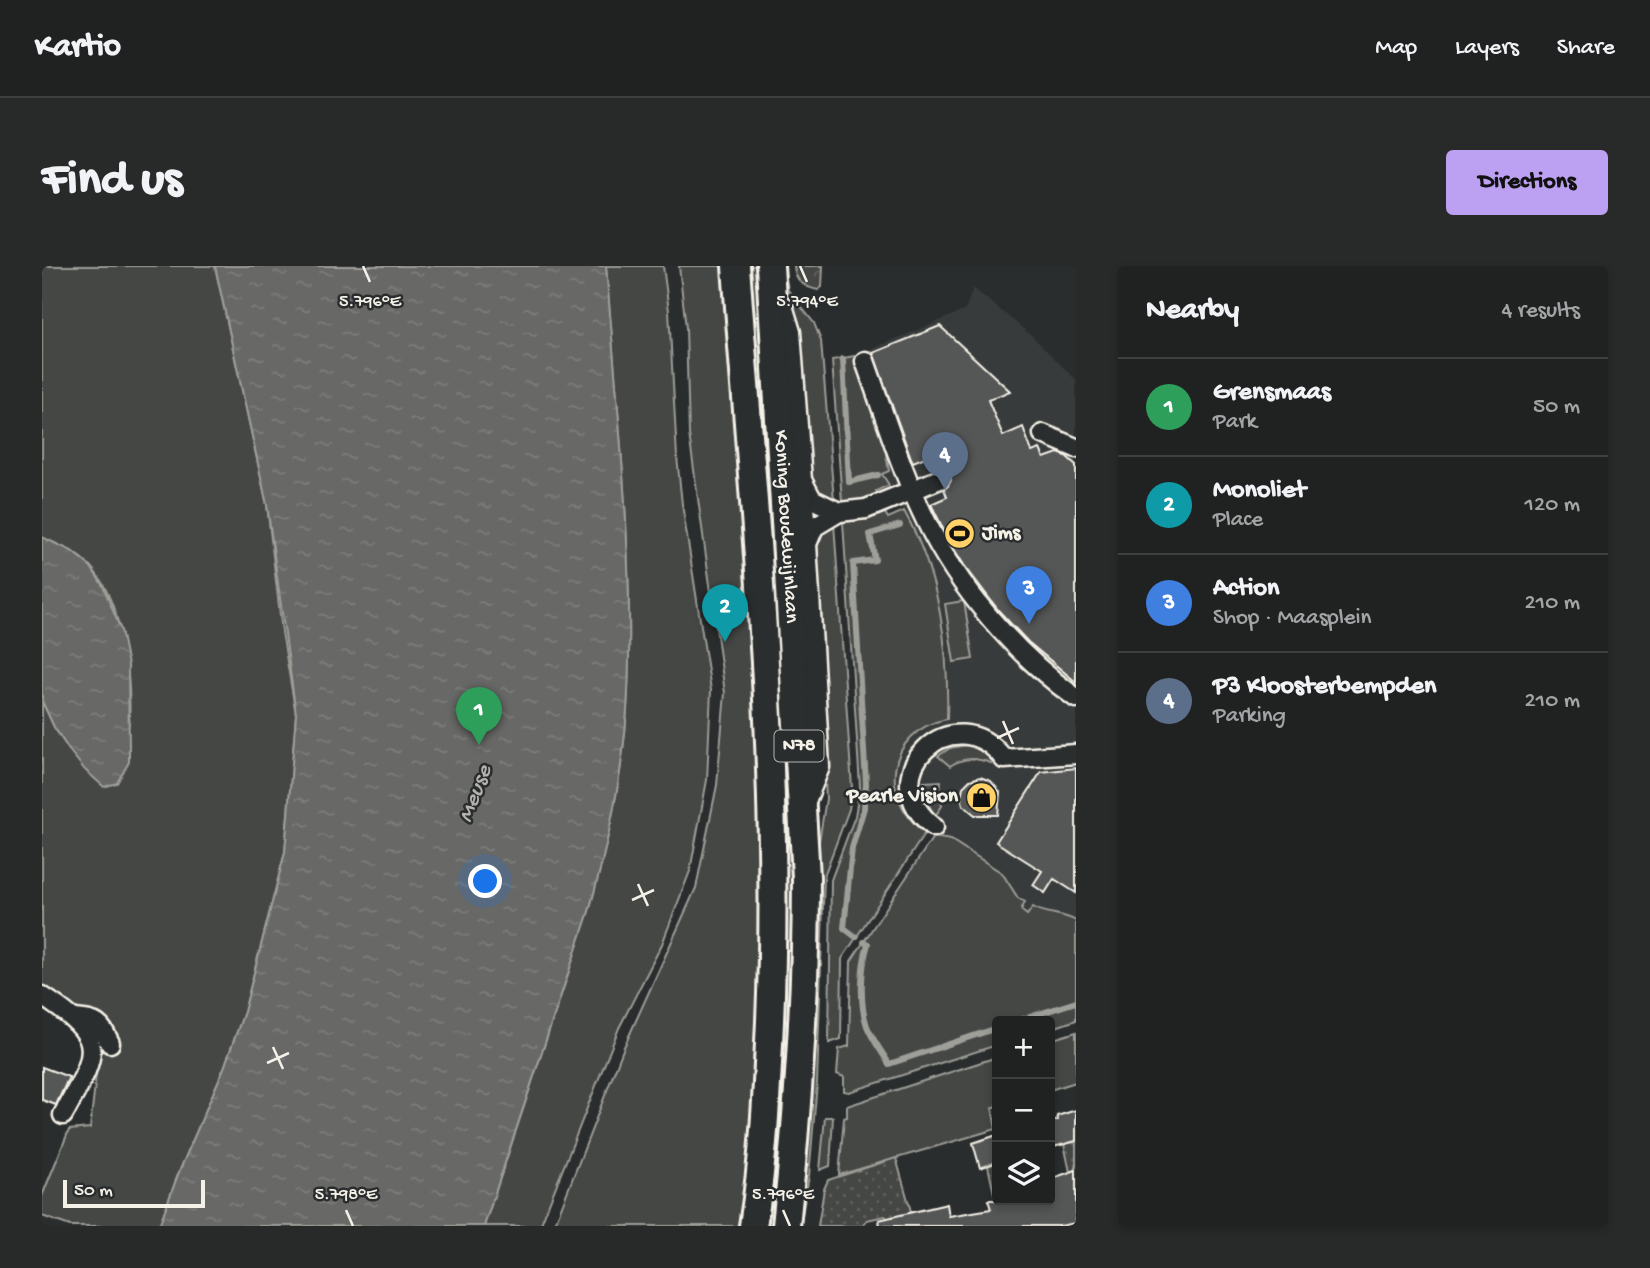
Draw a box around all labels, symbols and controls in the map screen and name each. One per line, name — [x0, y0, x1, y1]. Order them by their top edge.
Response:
text: Kartio — [35, 29, 121, 67]
text: Map — [1375, 34, 1417, 63]
text: Layers — [1455, 34, 1519, 63]
text: Share — [1557, 34, 1615, 63]
button: Directions — [1446, 150, 1608, 215]
text: Find us — [42, 153, 182, 211]
text: 5.796°E — [339, 292, 402, 313]
text: 5.794°E — [776, 292, 838, 313]
text: Nearby — [1146, 294, 1239, 329]
text: 4 results — [1501, 298, 1580, 325]
text: Grensmaas — [1213, 378, 1331, 409]
text: 1 — [1164, 394, 1174, 421]
text: 50 m — [1533, 394, 1580, 421]
text: Park — [1213, 409, 1257, 436]
street label: Koning Boudewijnlaan — [767, 429, 804, 624]
pin: 4 — [922, 432, 968, 490]
text: Monoliet — [1213, 476, 1306, 507]
text: 2 — [1163, 492, 1175, 519]
text: 120 m — [1525, 492, 1580, 519]
text: Place — [1213, 507, 1263, 534]
sports icon: Jims — [942, 517, 976, 551]
place label: Jims — [981, 522, 1022, 547]
pin: 3 — [1006, 566, 1052, 624]
text: Action — [1213, 574, 1279, 605]
pin: 2 — [702, 584, 748, 642]
text: 3 — [1163, 590, 1175, 617]
text: 210 m — [1525, 590, 1580, 617]
text: Shop · Maasplein — [1213, 605, 1372, 632]
text: P3 Kloosterbempden — [1213, 672, 1436, 703]
pin: 1 — [456, 687, 502, 745]
text: 4 — [1164, 688, 1174, 715]
text: 210 m — [1525, 688, 1580, 715]
text: Parking — [1213, 703, 1286, 730]
road number: N78 — [774, 730, 824, 761]
water label: Meuse — [453, 761, 500, 826]
shop icon: Pearle Vision — [964, 780, 998, 814]
place label: Pearle Vision — [846, 785, 959, 810]
your location — [468, 864, 502, 898]
map controls — [992, 1016, 1055, 1205]
button: + — [992, 1016, 1055, 1079]
button: − — [992, 1079, 1055, 1142]
button: layers — [992, 1142, 1055, 1205]
scale bar — [63, 1177, 205, 1209]
text: 50 m — [74, 1180, 113, 1203]
text: 5.798°E — [315, 1185, 378, 1206]
text: 5.796°E — [752, 1185, 815, 1206]

